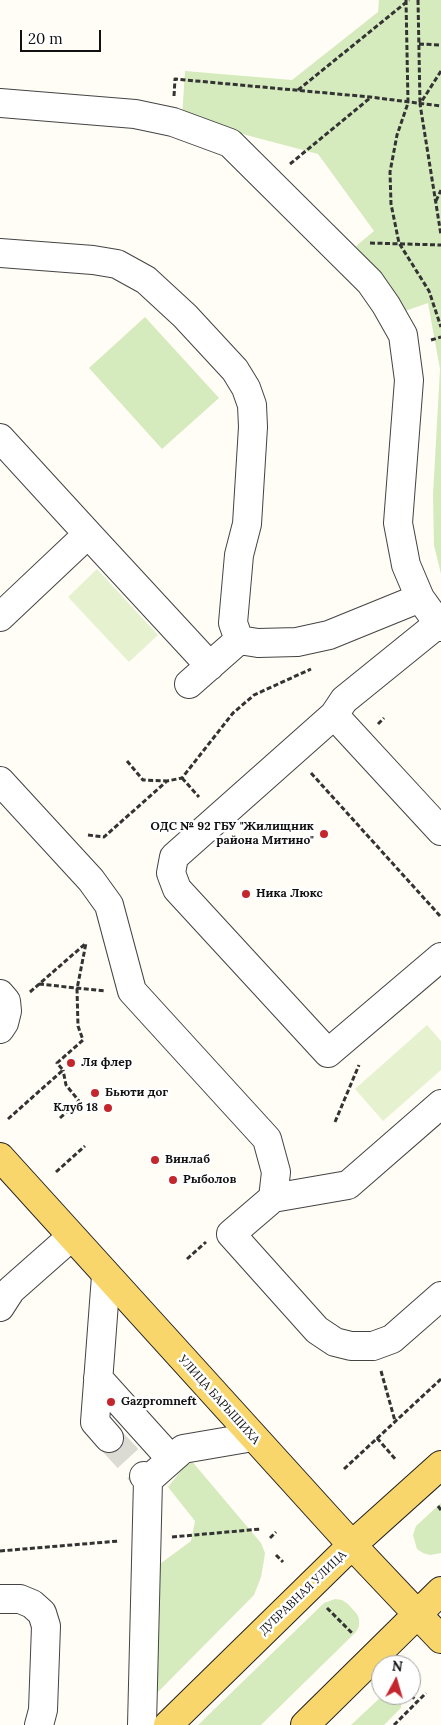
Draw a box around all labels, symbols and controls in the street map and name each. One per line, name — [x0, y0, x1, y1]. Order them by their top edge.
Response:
scale bar — [22, 20, 104, 52]
text: 20 m — [28, 29, 63, 48]
place label: ОДС № 92 ГБУ "Жилищник района Митино" — [151, 820, 314, 848]
marker: ОДС № 92 ГБУ "Жилищник района Митино" — [318, 828, 330, 840]
place label: Ника Люкс — [256, 887, 323, 901]
marker: Ника Люкс — [240, 888, 252, 900]
place label: Ля флер — [81, 1056, 132, 1070]
marker: Ля флер — [65, 1057, 77, 1069]
place label: Бьюти дог — [105, 1086, 168, 1100]
marker: Бьюти дог — [89, 1087, 101, 1099]
place label: Клуб 18 — [53, 1101, 98, 1115]
marker: Клуб 18 — [102, 1102, 114, 1114]
place label: Винлаб — [165, 1153, 210, 1167]
marker: Винлаб — [149, 1154, 161, 1166]
place label: Рыболов — [183, 1173, 236, 1187]
marker: Рыболов — [167, 1174, 179, 1186]
street label: УЛИЦА БАРЫШИХА — [175, 1353, 263, 1447]
place label: Gazpromneft — [121, 1395, 197, 1409]
marker: Gazpromneft — [105, 1396, 117, 1408]
street label: ДУБРАВНАЯ УЛИЦА — [257, 1548, 349, 1638]
north arrow — [371, 1655, 421, 1705]
text: N — [391, 1657, 404, 1676]

